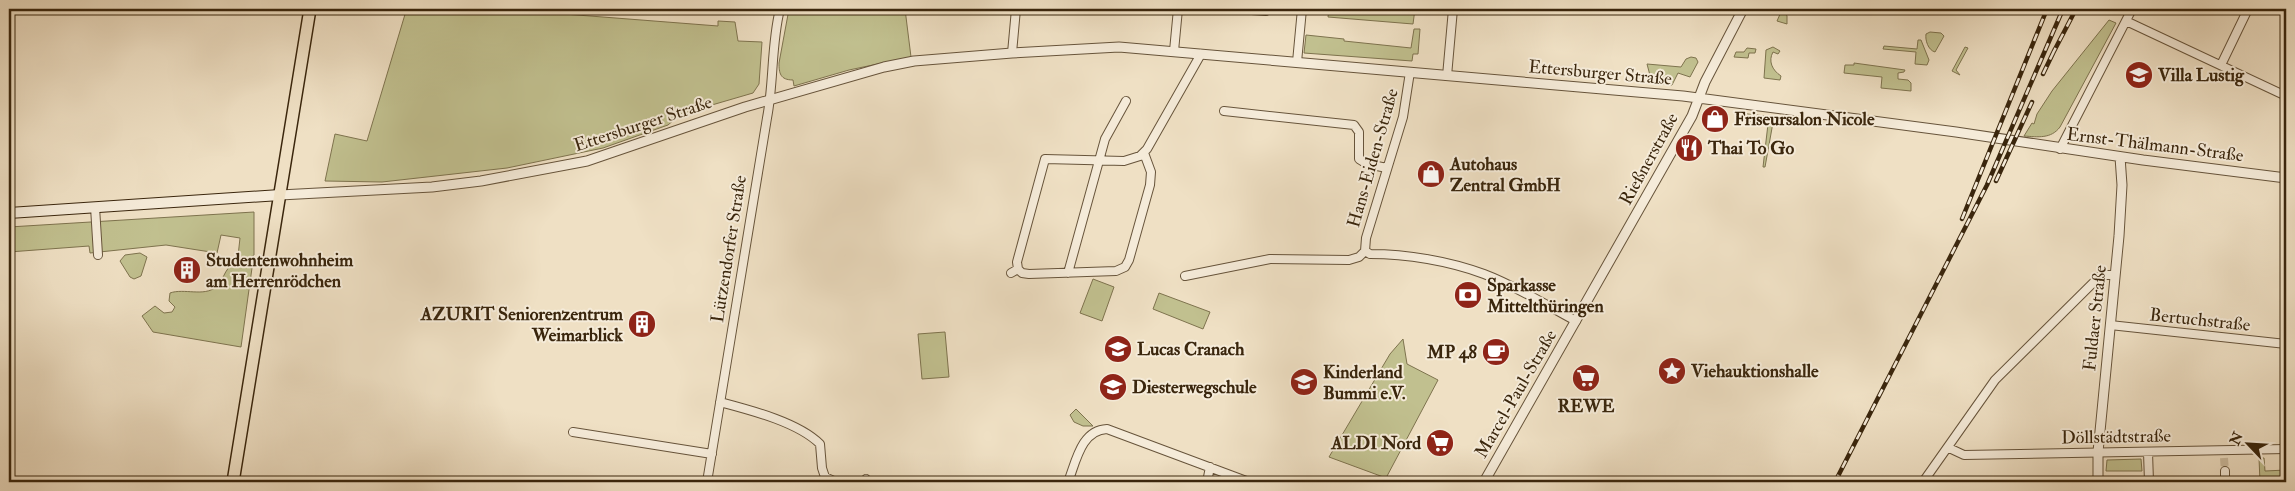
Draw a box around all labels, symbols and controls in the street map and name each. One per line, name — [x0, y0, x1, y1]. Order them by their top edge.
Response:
street label: Ettersburger Straße — [1527, 55, 1673, 91]
school or university icon: Villa Lustig — [2124, 60, 2154, 90]
place label: Villa Lustig — [2157, 64, 2245, 87]
street label: Hans-Eiden-Straße — [1342, 85, 1404, 230]
street label: Ettersburger Straße — [571, 91, 715, 157]
shop icon: Friseursalon Nicole — [1700, 104, 1730, 134]
place label: Friseursalon Nicole — [1734, 108, 1875, 131]
street label: Rießnerstraße — [1614, 109, 1684, 209]
street label: Ernst-Thälmann-Straße — [2065, 123, 2245, 167]
restaurant icon: Thai To Go — [1674, 133, 1704, 163]
place label: Thai To Go — [1707, 137, 1794, 160]
place label: Autohaus Zentral GmbH — [1449, 153, 1561, 197]
shop icon: Autohaus Zentral GmbH — [1416, 159, 1446, 189]
street label: Lützendorfer Straße — [706, 173, 752, 324]
place label: Studentenwohnheim am Herrenrödchen — [206, 249, 354, 293]
building icon: Studentenwohnheim am Herrenrödchen — [172, 255, 202, 285]
street label: Fuldaer Straße — [2078, 264, 2112, 372]
place label: Sparkasse Mittelthüringen — [1486, 274, 1604, 318]
bank icon: Sparkasse Mittelthüringen — [1453, 280, 1483, 310]
place label: AZURIT Seniorenzentrum Weimarblick — [420, 303, 624, 347]
street label: Bertuchstraße — [2148, 303, 2252, 337]
building icon: AZURIT Seniorenzentrum Weimarblick — [627, 309, 657, 339]
street label: Marcel-Paul-Straße — [1470, 325, 1562, 462]
school or university icon: Lucas Cranach — [1103, 334, 1133, 364]
cafe icon: MP 48 — [1481, 337, 1511, 367]
place label: Lucas Cranach — [1137, 338, 1245, 361]
place label: MP 48 — [1426, 341, 1478, 364]
place icon: Viehauktionshalle — [1657, 356, 1687, 386]
place label: Viehauktionshalle — [1690, 360, 1819, 383]
place label: Kinderland Bummi e.V. — [1323, 361, 1406, 405]
supermarket icon: REWE — [1571, 363, 1601, 393]
school or university icon: Kinderland Bummi e.V. — [1289, 367, 1319, 397]
school or university icon: Diesterwegschule — [1098, 372, 1128, 402]
place label: Diesterwegschule — [1132, 376, 1257, 399]
place label: REWE — [1557, 395, 1615, 418]
north arrow — [2222, 418, 2272, 468]
street label: Döllstädtstraße — [2061, 425, 2172, 449]
supermarket icon: ALDI Nord — [1425, 428, 1455, 458]
text: N — [2226, 429, 2247, 449]
place label: ALDI Nord — [1330, 432, 1421, 455]

